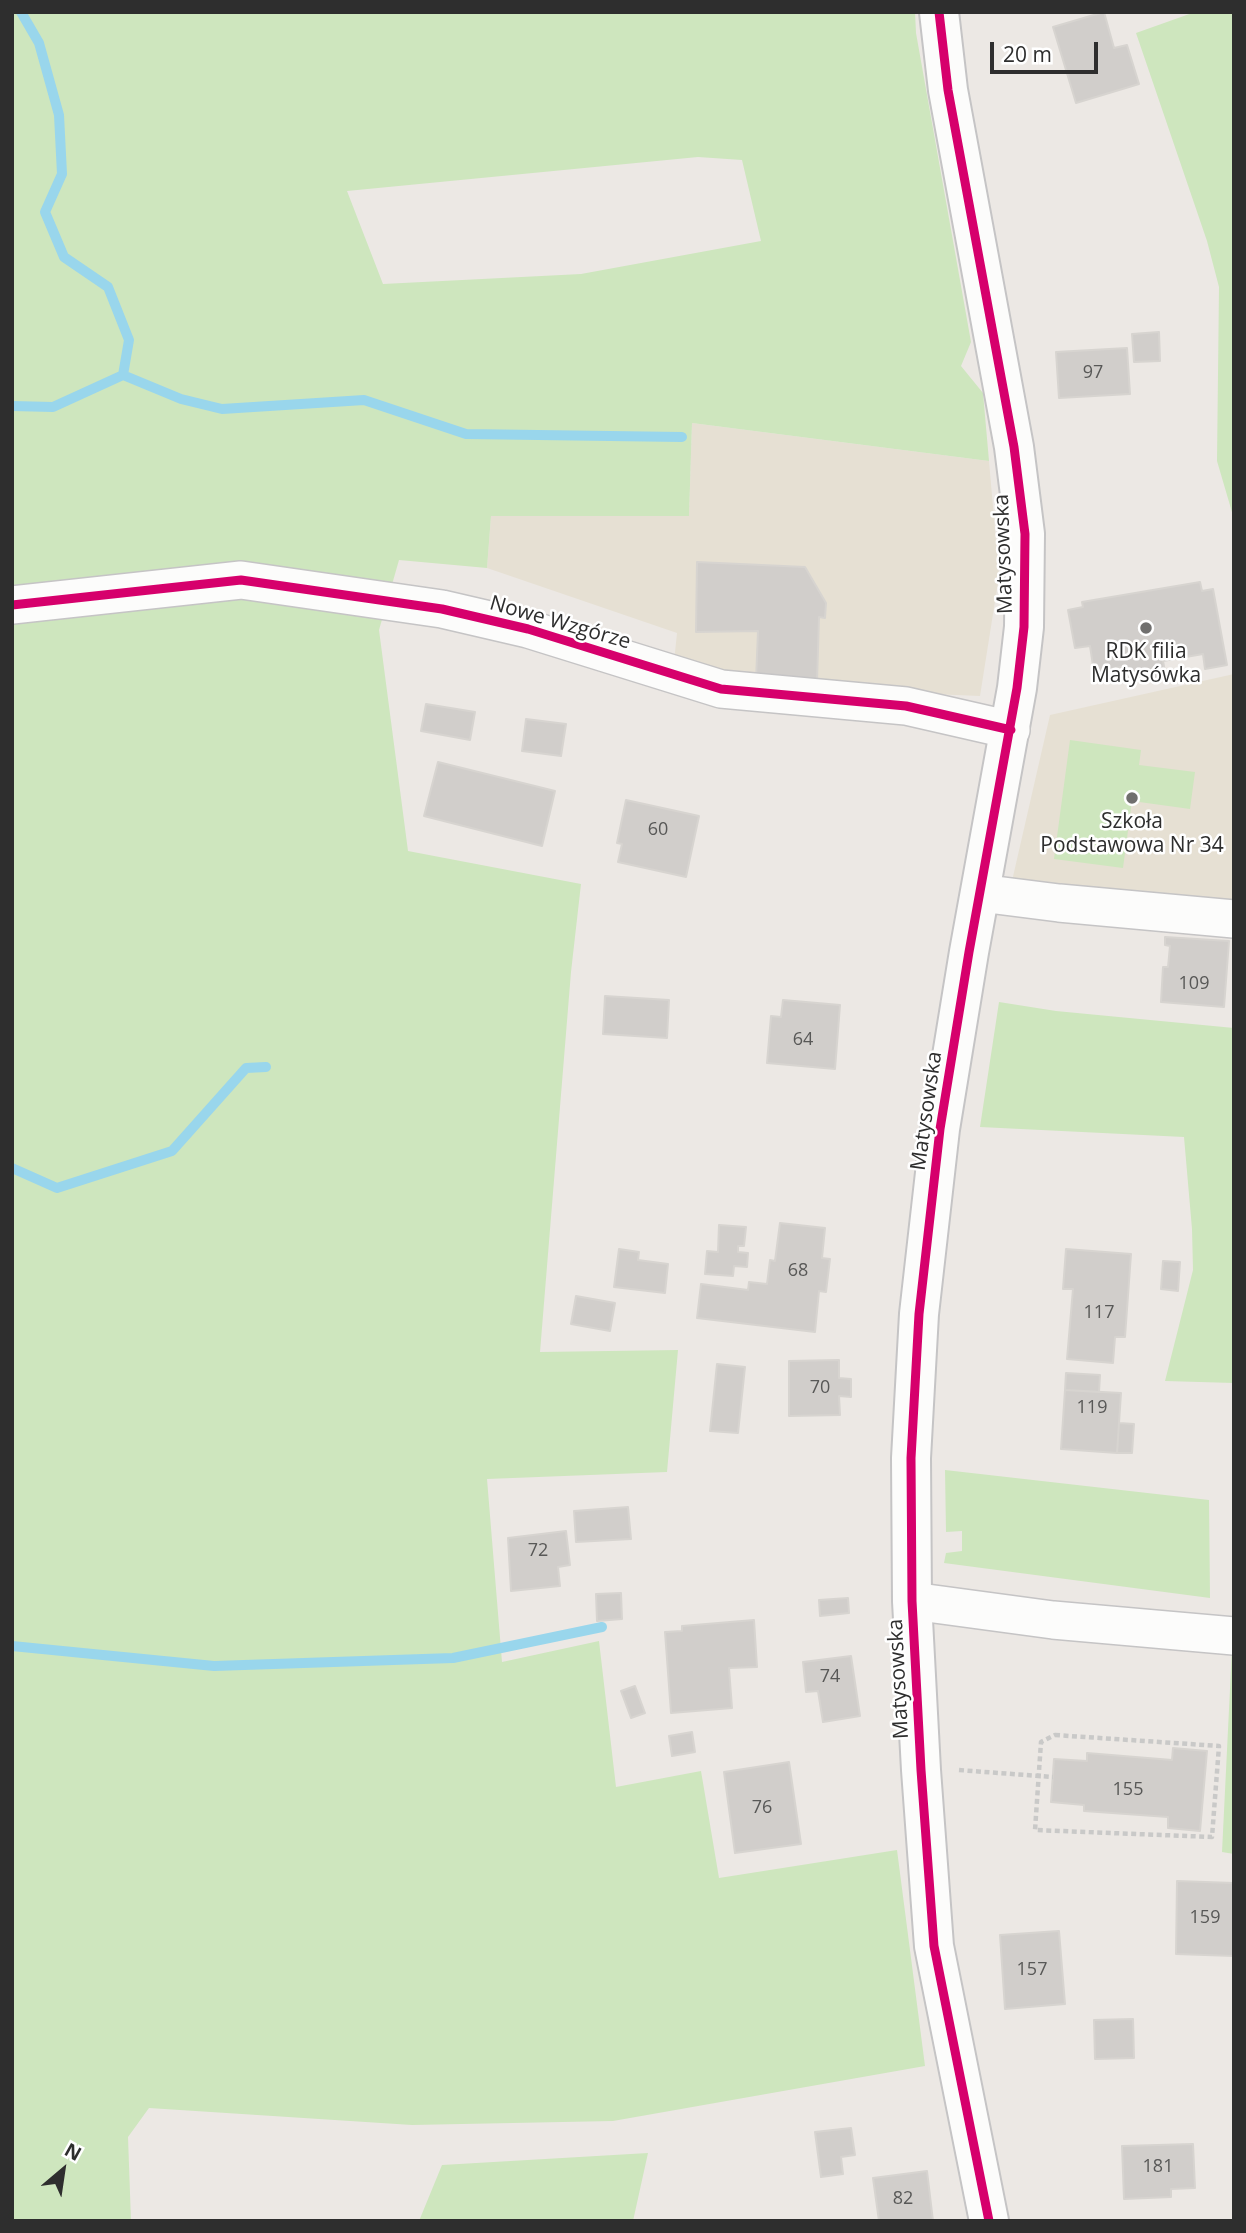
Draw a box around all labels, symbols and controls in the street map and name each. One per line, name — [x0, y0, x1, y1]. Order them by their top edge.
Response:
scale bar — [994, 28, 1102, 72]
text: 20 m — [1003, 40, 1052, 68]
house number: 97 — [1083, 362, 1103, 384]
street label: Matysowska — [989, 494, 1019, 614]
street label: Nowe Wzgórze — [487, 591, 633, 655]
marker: RDK filia Matysówka — [1138, 620, 1154, 636]
place label: RDK filia Matysówka — [1091, 639, 1201, 689]
marker: Szkoła Podstawowa Nr 34 — [1124, 790, 1140, 806]
place label: Szkoła Podstawowa Nr 34 — [1040, 809, 1224, 859]
house number: 60 — [648, 819, 668, 841]
house number: 109 — [1179, 973, 1209, 995]
house number: 64 — [793, 1029, 813, 1051]
street label: Matysowska — [906, 1050, 948, 1172]
house number: 68 — [788, 1260, 808, 1282]
house number: 117 — [1084, 1302, 1114, 1324]
house number: 70 — [810, 1377, 830, 1399]
house number: 119 — [1077, 1397, 1107, 1419]
house number: 72 — [528, 1540, 548, 1562]
street label: Matysowska — [883, 1618, 915, 1740]
house number: 74 — [820, 1666, 840, 1688]
house number: 155 — [1113, 1779, 1143, 1801]
house number: 76 — [752, 1797, 772, 1819]
house number: 159 — [1190, 1907, 1220, 1929]
house number: 157 — [1017, 1959, 1047, 1981]
north arrow — [28, 2135, 98, 2205]
text: N — [60, 2137, 86, 2167]
house number: 181 — [1143, 2156, 1173, 2178]
house number: 82 — [893, 2188, 913, 2210]

